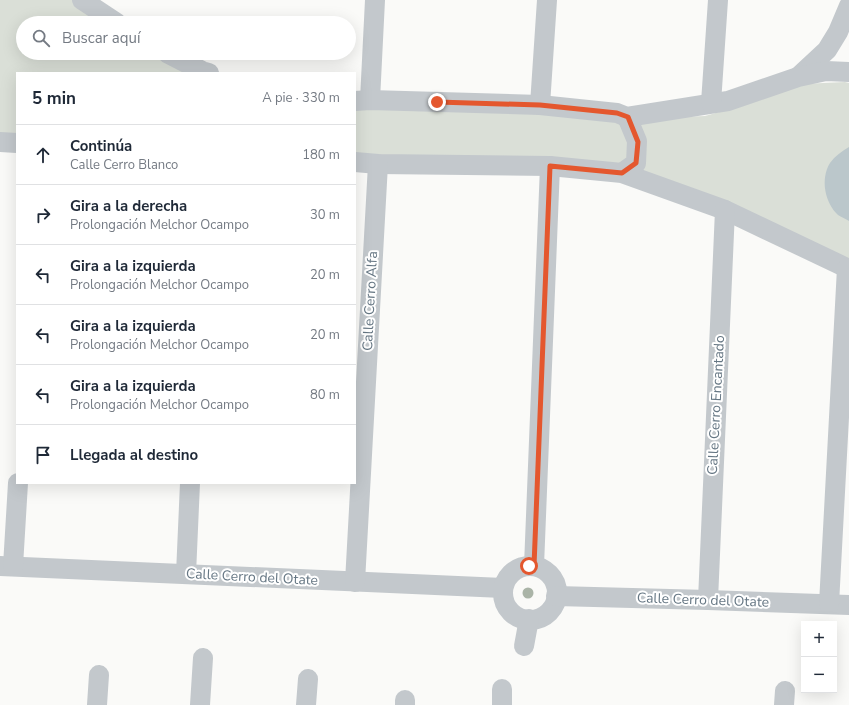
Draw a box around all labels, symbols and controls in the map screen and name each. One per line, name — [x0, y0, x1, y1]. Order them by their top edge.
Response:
search box — [16, 16, 356, 60]
icon: search — [30, 27, 52, 49]
text: Buscar aquí — [62, 28, 140, 48]
text: 5 min — [32, 87, 76, 110]
text: A pie · 330 m — [262, 89, 340, 107]
route end — [428, 93, 446, 111]
text: Continúa — [70, 136, 132, 156]
icon: ahead — [32, 144, 54, 166]
text: 180 m — [302, 146, 340, 164]
text: Calle Cerro Blanco — [70, 156, 178, 174]
text: Gira a la derecha — [70, 196, 187, 216]
icon: right — [32, 204, 54, 226]
text: 30 m — [310, 206, 340, 224]
text: Prolongación Melchor Ocampo — [70, 216, 249, 234]
street label: Calle Cerro Alfa — [358, 251, 382, 351]
text: Gira a la izquierda — [70, 256, 196, 276]
icon: left — [32, 264, 54, 286]
text: 20 m — [310, 266, 340, 284]
text: Prolongación Melchor Ocampo — [70, 276, 249, 294]
text: Gira a la izquierda — [70, 316, 196, 336]
icon: left — [32, 324, 54, 346]
text: 20 m — [310, 326, 340, 344]
street label: Calle Cerro Encantado — [703, 335, 729, 475]
text: Prolongación Melchor Ocampo — [70, 336, 249, 354]
text: Gira a la izquierda — [70, 376, 196, 396]
icon: left — [32, 384, 54, 406]
text: 80 m — [310, 386, 340, 404]
text: Prolongación Melchor Ocampo — [70, 396, 249, 414]
icon: arrive — [32, 444, 54, 466]
text: Llegada al destino — [70, 445, 198, 465]
route start — [520, 557, 538, 575]
street label: Calle Cerro del Otate — [185, 564, 319, 590]
street label: Calle Cerro del Otate — [637, 588, 769, 612]
map controls — [801, 621, 837, 693]
button: + — [801, 621, 837, 657]
button: − — [801, 657, 837, 693]

